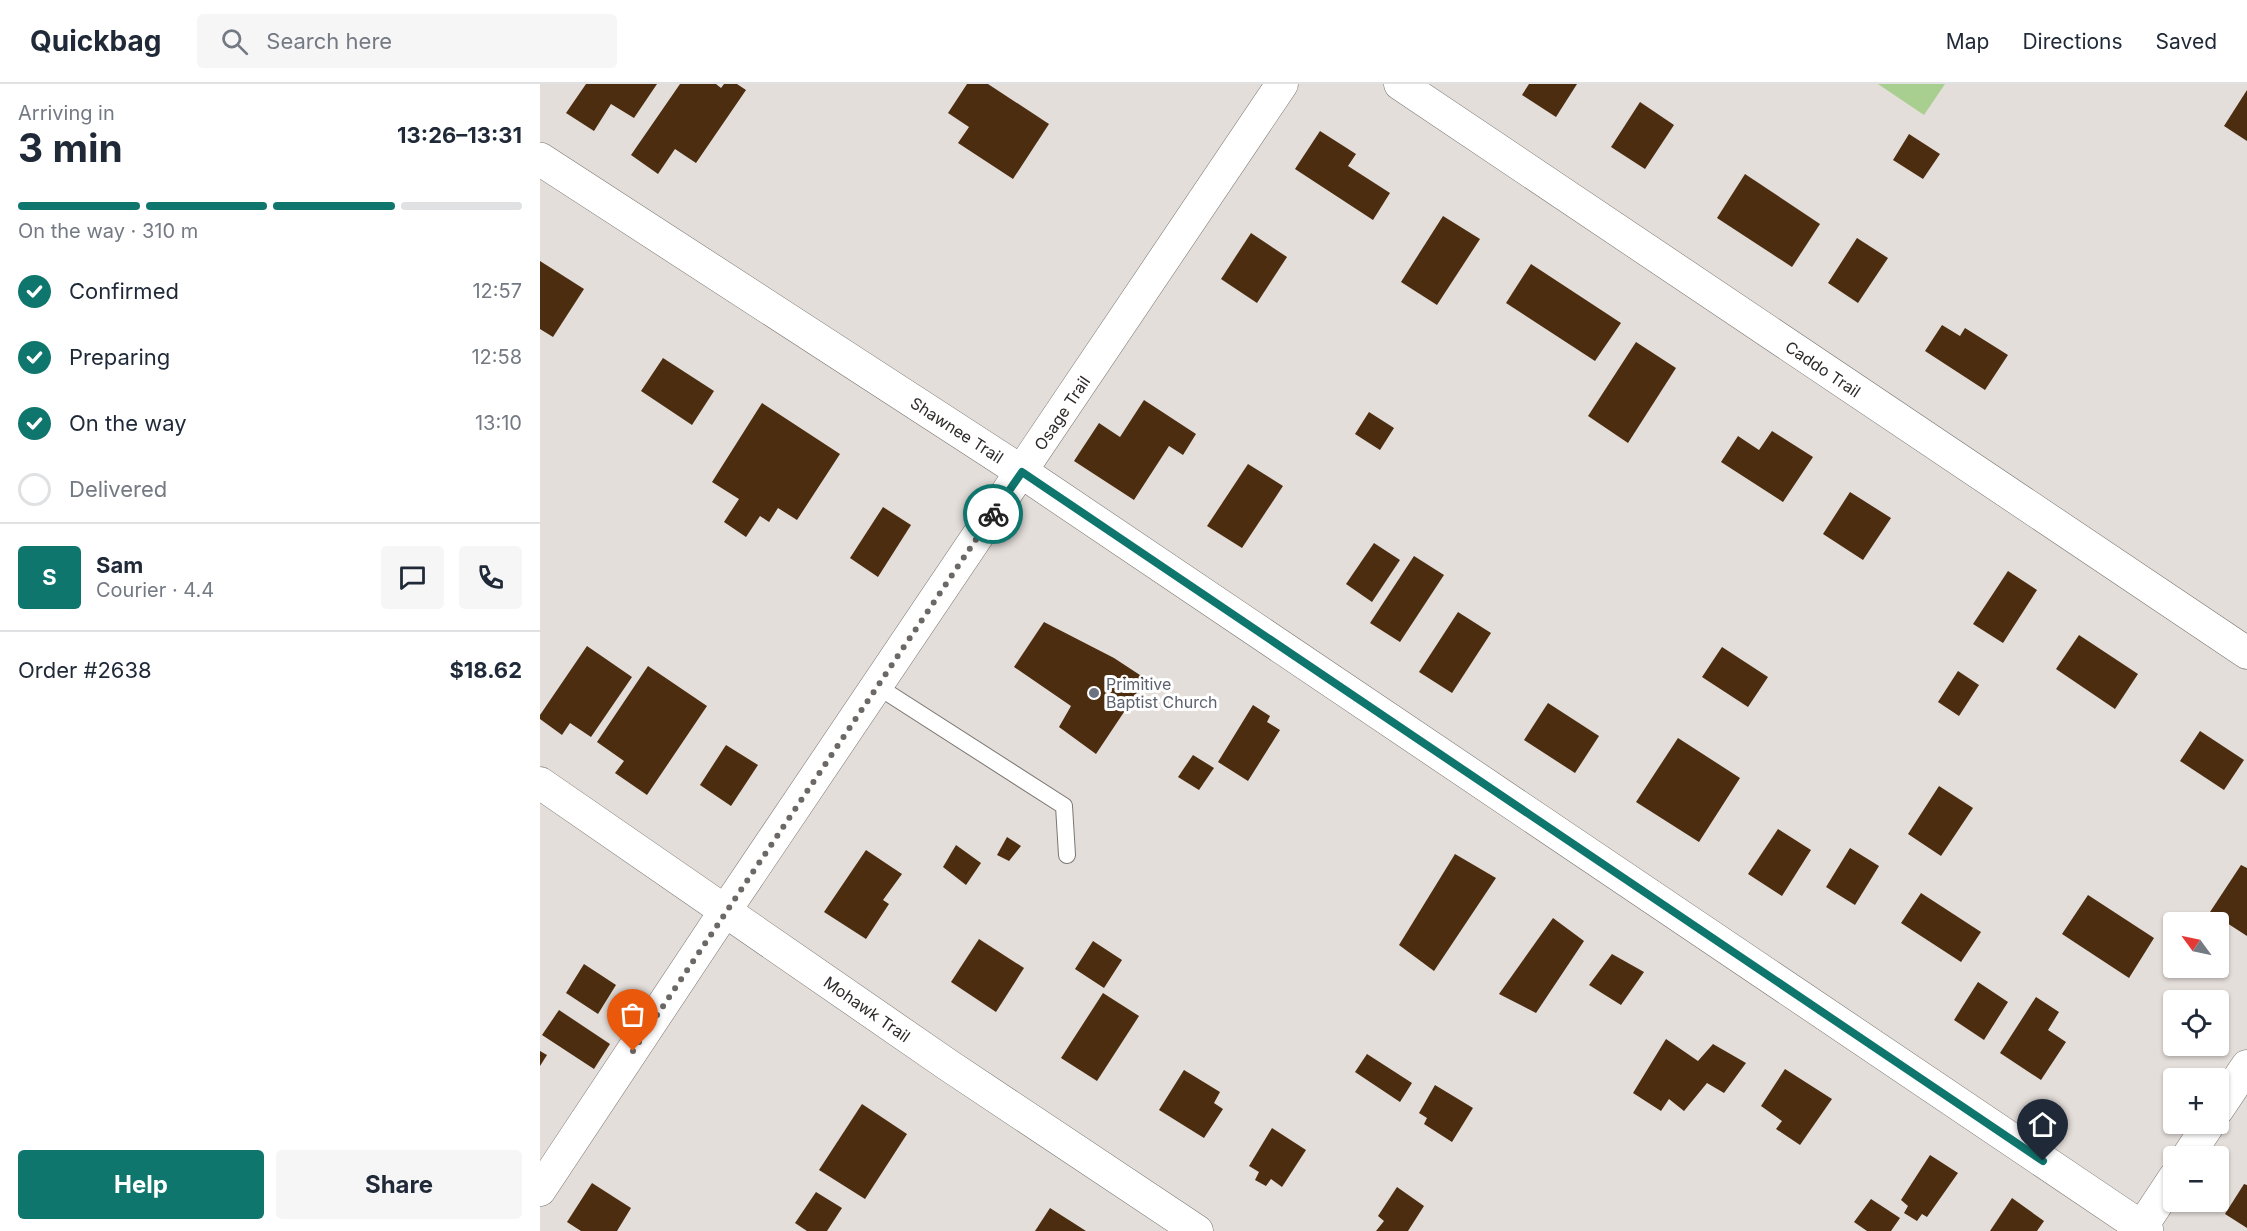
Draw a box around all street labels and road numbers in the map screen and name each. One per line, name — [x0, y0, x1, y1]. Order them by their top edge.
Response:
street label: Caddo Trail — [1782, 337, 1864, 401]
street label: Osage Trail — [1030, 372, 1094, 454]
street label: Shawnee Trail — [907, 393, 1007, 467]
street label: Mohawk Trail — [820, 972, 914, 1046]

